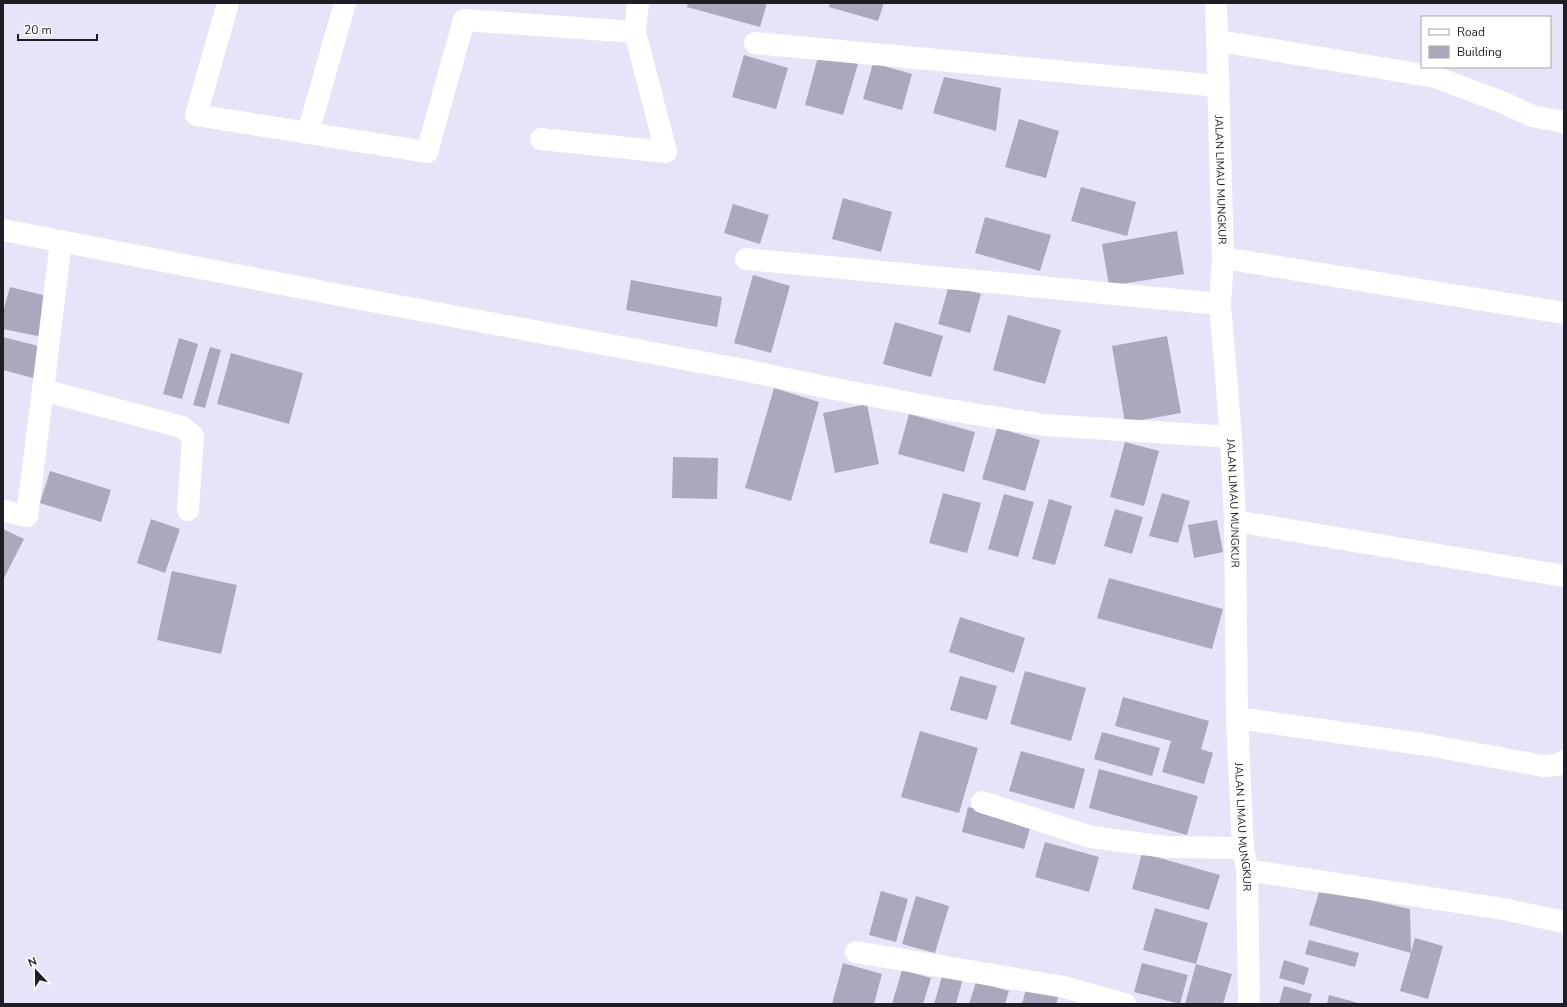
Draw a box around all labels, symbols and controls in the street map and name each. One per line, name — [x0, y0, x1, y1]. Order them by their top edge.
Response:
scale bar — [18, 16, 97, 42]
legend — [1421, 16, 1551, 68]
text: 20 m — [24, 22, 52, 38]
text: Road — [1457, 24, 1485, 40]
text: Building — [1457, 44, 1502, 60]
street label: JALAN LIMAU MUNGKUR — [1211, 114, 1230, 245]
street label: JALAN LIMAU MUNGKUR — [1223, 437, 1242, 569]
street label: JALAN LIMAU MUNGKUR — [1231, 761, 1254, 892]
north arrow — [16, 951, 56, 991]
text: N — [26, 954, 39, 971]

